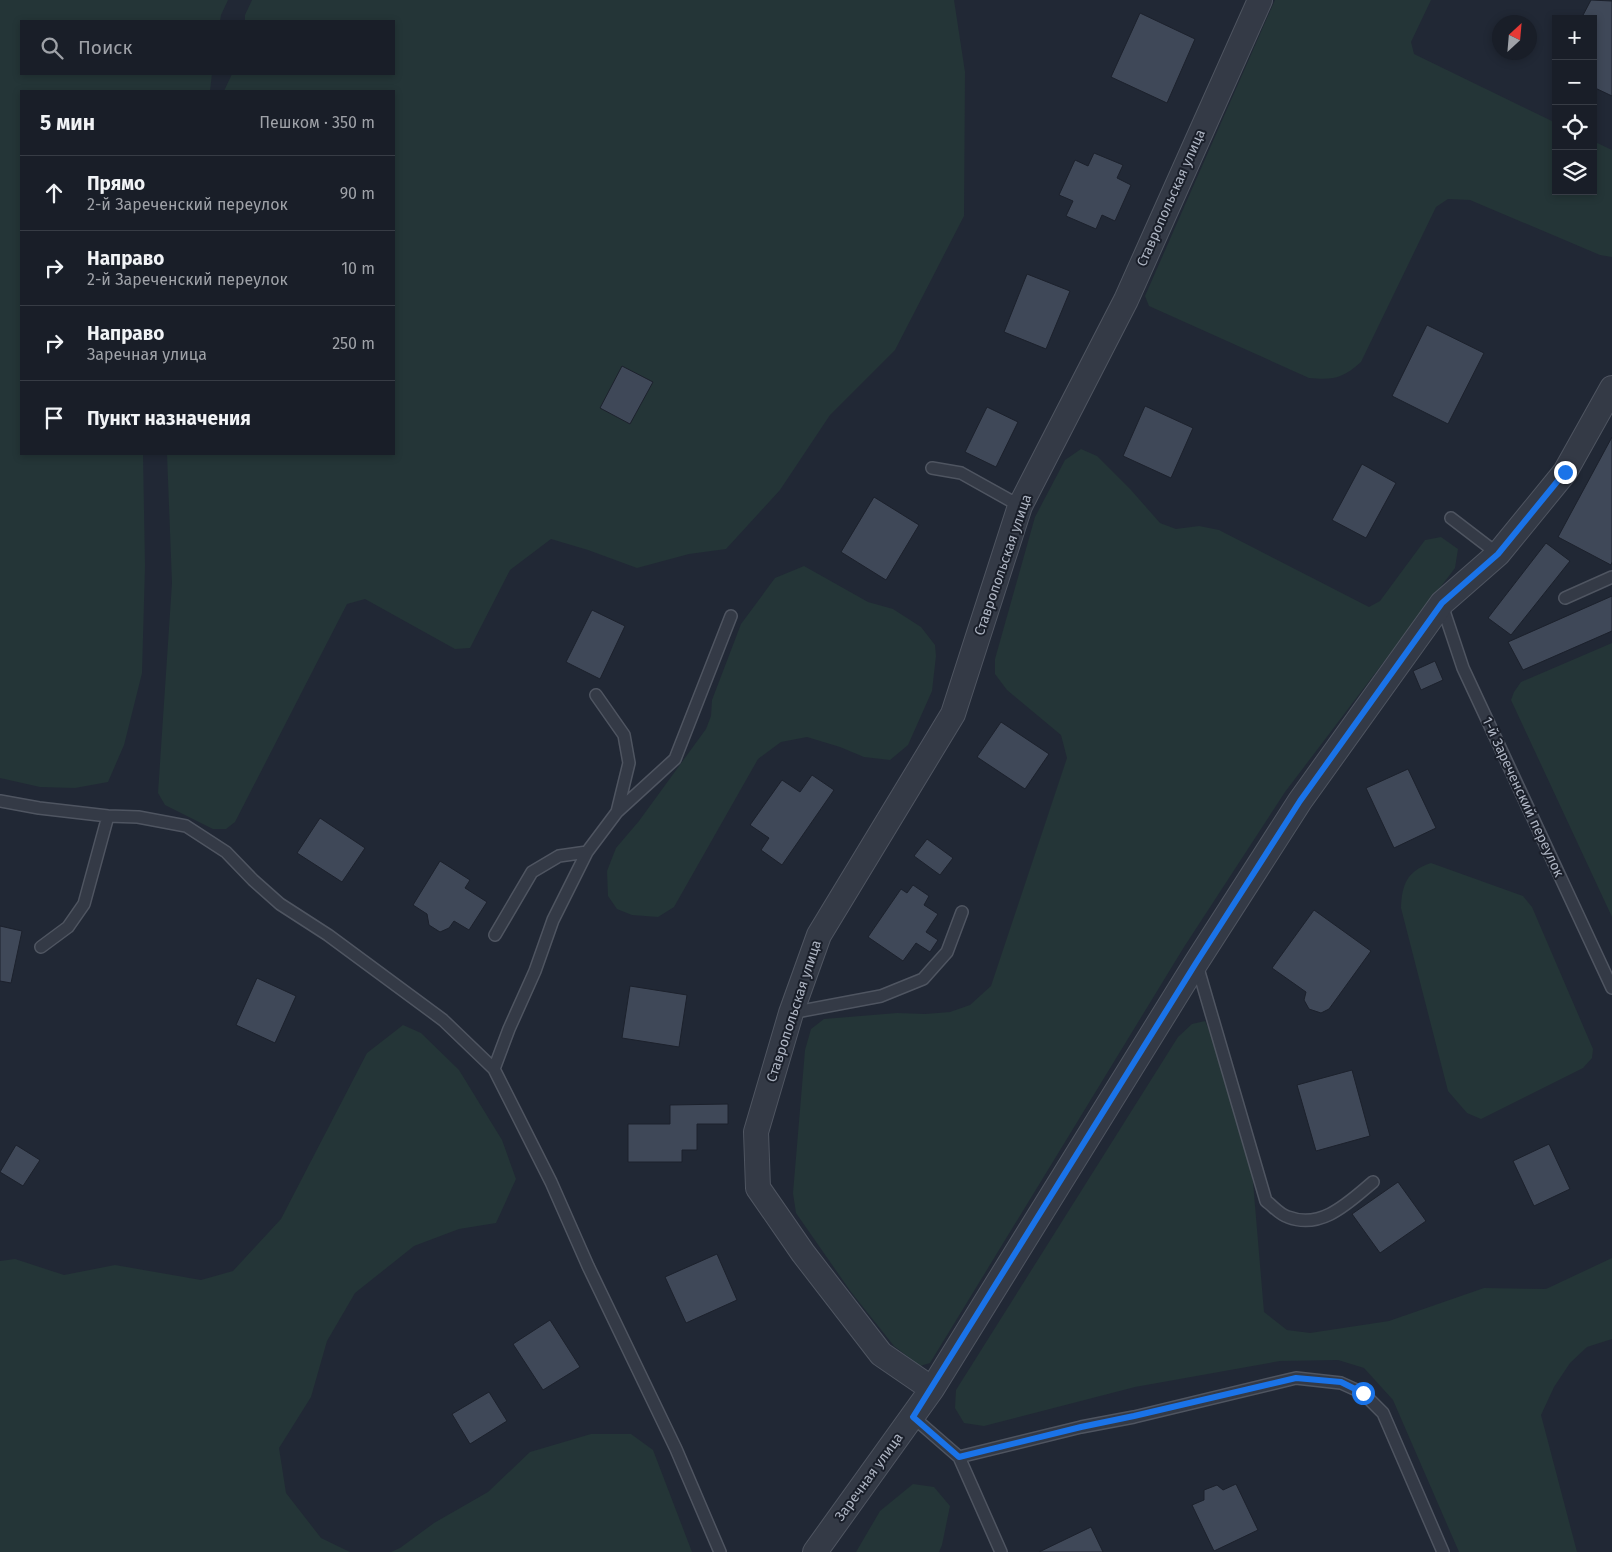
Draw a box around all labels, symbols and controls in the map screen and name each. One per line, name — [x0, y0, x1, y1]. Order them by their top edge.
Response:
north arrow — [1492, 15, 1537, 60]
map controls — [1552, 15, 1597, 195]
button: + — [1552, 15, 1597, 60]
search box — [20, 20, 395, 75]
icon: search — [38, 34, 66, 62]
text: Поиск — [78, 36, 132, 59]
button: − — [1552, 60, 1597, 105]
button: locate — [1552, 105, 1597, 150]
text: 5 мин — [40, 110, 95, 136]
text: Пешком · 350 m — [259, 113, 375, 132]
street label: Ставропольская улица — [1133, 127, 1209, 269]
button: layers — [1552, 150, 1597, 195]
text: Прямо — [87, 172, 145, 195]
icon: ahead — [40, 179, 68, 207]
text: 90 m — [340, 184, 375, 203]
text: 2-й Зареченский переулок — [87, 195, 288, 214]
text: Направо — [87, 247, 164, 270]
icon: right — [40, 254, 68, 282]
text: 10 m — [341, 259, 375, 278]
text: 2-й Зареченский переулок — [87, 270, 288, 289]
text: Направо — [87, 322, 164, 345]
icon: right — [40, 329, 68, 357]
text: 250 m — [332, 334, 375, 353]
text: Заречная улица — [87, 345, 207, 364]
icon: arrive — [40, 404, 68, 432]
text: Пункт назначения — [87, 407, 251, 430]
route end — [1554, 461, 1577, 484]
street label: Ставропольская улица — [971, 492, 1035, 638]
street label: 1-й Зареченский переулок — [1478, 714, 1568, 880]
street label: Ставропольская улица — [763, 938, 825, 1084]
route start — [1352, 1382, 1375, 1405]
street label: Заречная улица — [831, 1430, 907, 1524]

